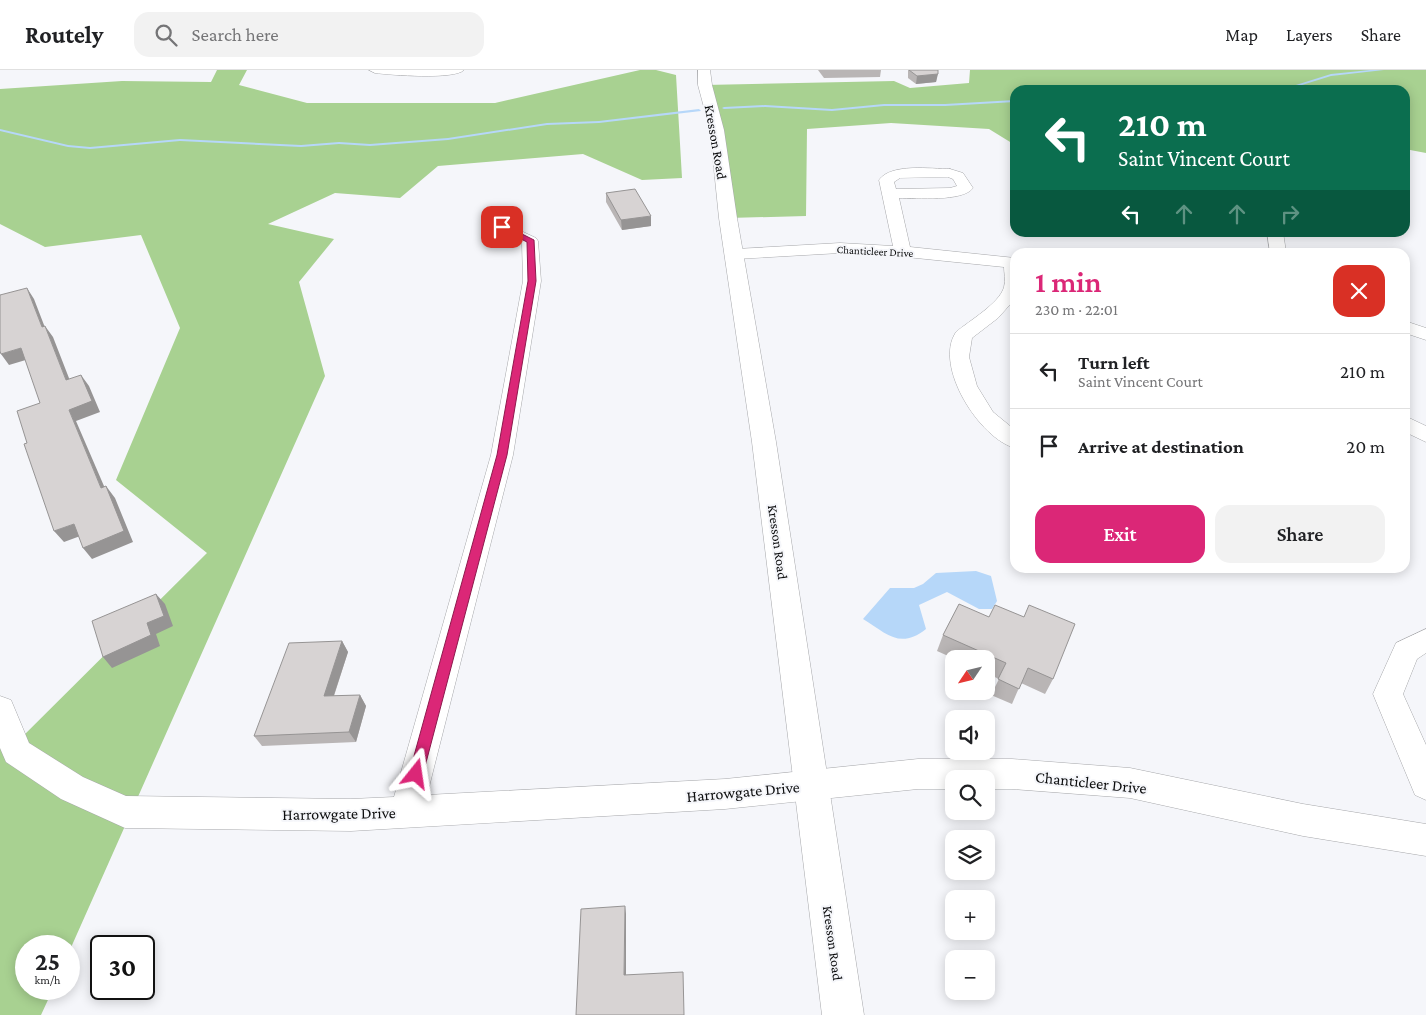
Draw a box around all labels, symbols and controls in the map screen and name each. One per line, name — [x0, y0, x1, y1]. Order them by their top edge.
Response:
search box — [134, 12, 484, 57]
text: Routely — [25, 21, 104, 48]
icon: search — [152, 21, 180, 49]
text: Search here — [192, 24, 279, 45]
text: Map — [1225, 25, 1258, 45]
text: Layers — [1286, 25, 1333, 45]
text: Share — [1361, 25, 1401, 45]
street label: Kresson Road — [702, 104, 731, 181]
icon: left — [1035, 105, 1100, 170]
text: 210 m — [1118, 105, 1207, 144]
text: Saint Vincent Court — [1118, 146, 1290, 171]
icon: left — [1117, 200, 1145, 228]
icon: ahead — [1170, 200, 1198, 228]
icon: ahead — [1223, 200, 1251, 228]
icon: right — [1276, 200, 1304, 228]
pin — [481, 206, 523, 248]
icon: arrive — [488, 213, 516, 241]
street label: Chanticleer Drive — [836, 243, 914, 259]
text: 1 min — [1035, 265, 1102, 298]
button: close — [1333, 265, 1385, 317]
text: 230 m · 22:01 — [1035, 301, 1118, 318]
text: Turn left — [1078, 352, 1150, 373]
icon: left — [1035, 357, 1063, 385]
text: 210 m — [1340, 361, 1385, 382]
text: Saint Vincent Court — [1078, 373, 1203, 390]
icon: arrive — [1035, 432, 1063, 460]
text: Arrive at destination — [1078, 436, 1244, 457]
text: 20 m — [1346, 436, 1385, 457]
street label: Kresson Road — [765, 504, 791, 581]
button: Exit — [1035, 505, 1205, 563]
button: Share — [1215, 505, 1385, 563]
north arrow — [945, 650, 995, 700]
map controls — [945, 650, 995, 1000]
button: sound — [945, 710, 995, 760]
position arrow — [389, 747, 441, 799]
street label: Chanticleer Drive — [1034, 768, 1147, 797]
button: search — [945, 770, 995, 820]
street label: Harrowgate Drive — [686, 778, 800, 806]
street label: Harrowgate Drive — [282, 804, 396, 824]
button: layers — [945, 830, 995, 880]
button: + — [945, 890, 995, 940]
street label: Kresson Road — [820, 905, 846, 982]
speed limit sign: 30 — [90, 935, 155, 1000]
text: 25 — [35, 948, 60, 975]
button: − — [945, 950, 995, 1000]
text: km/h — [35, 973, 60, 987]

